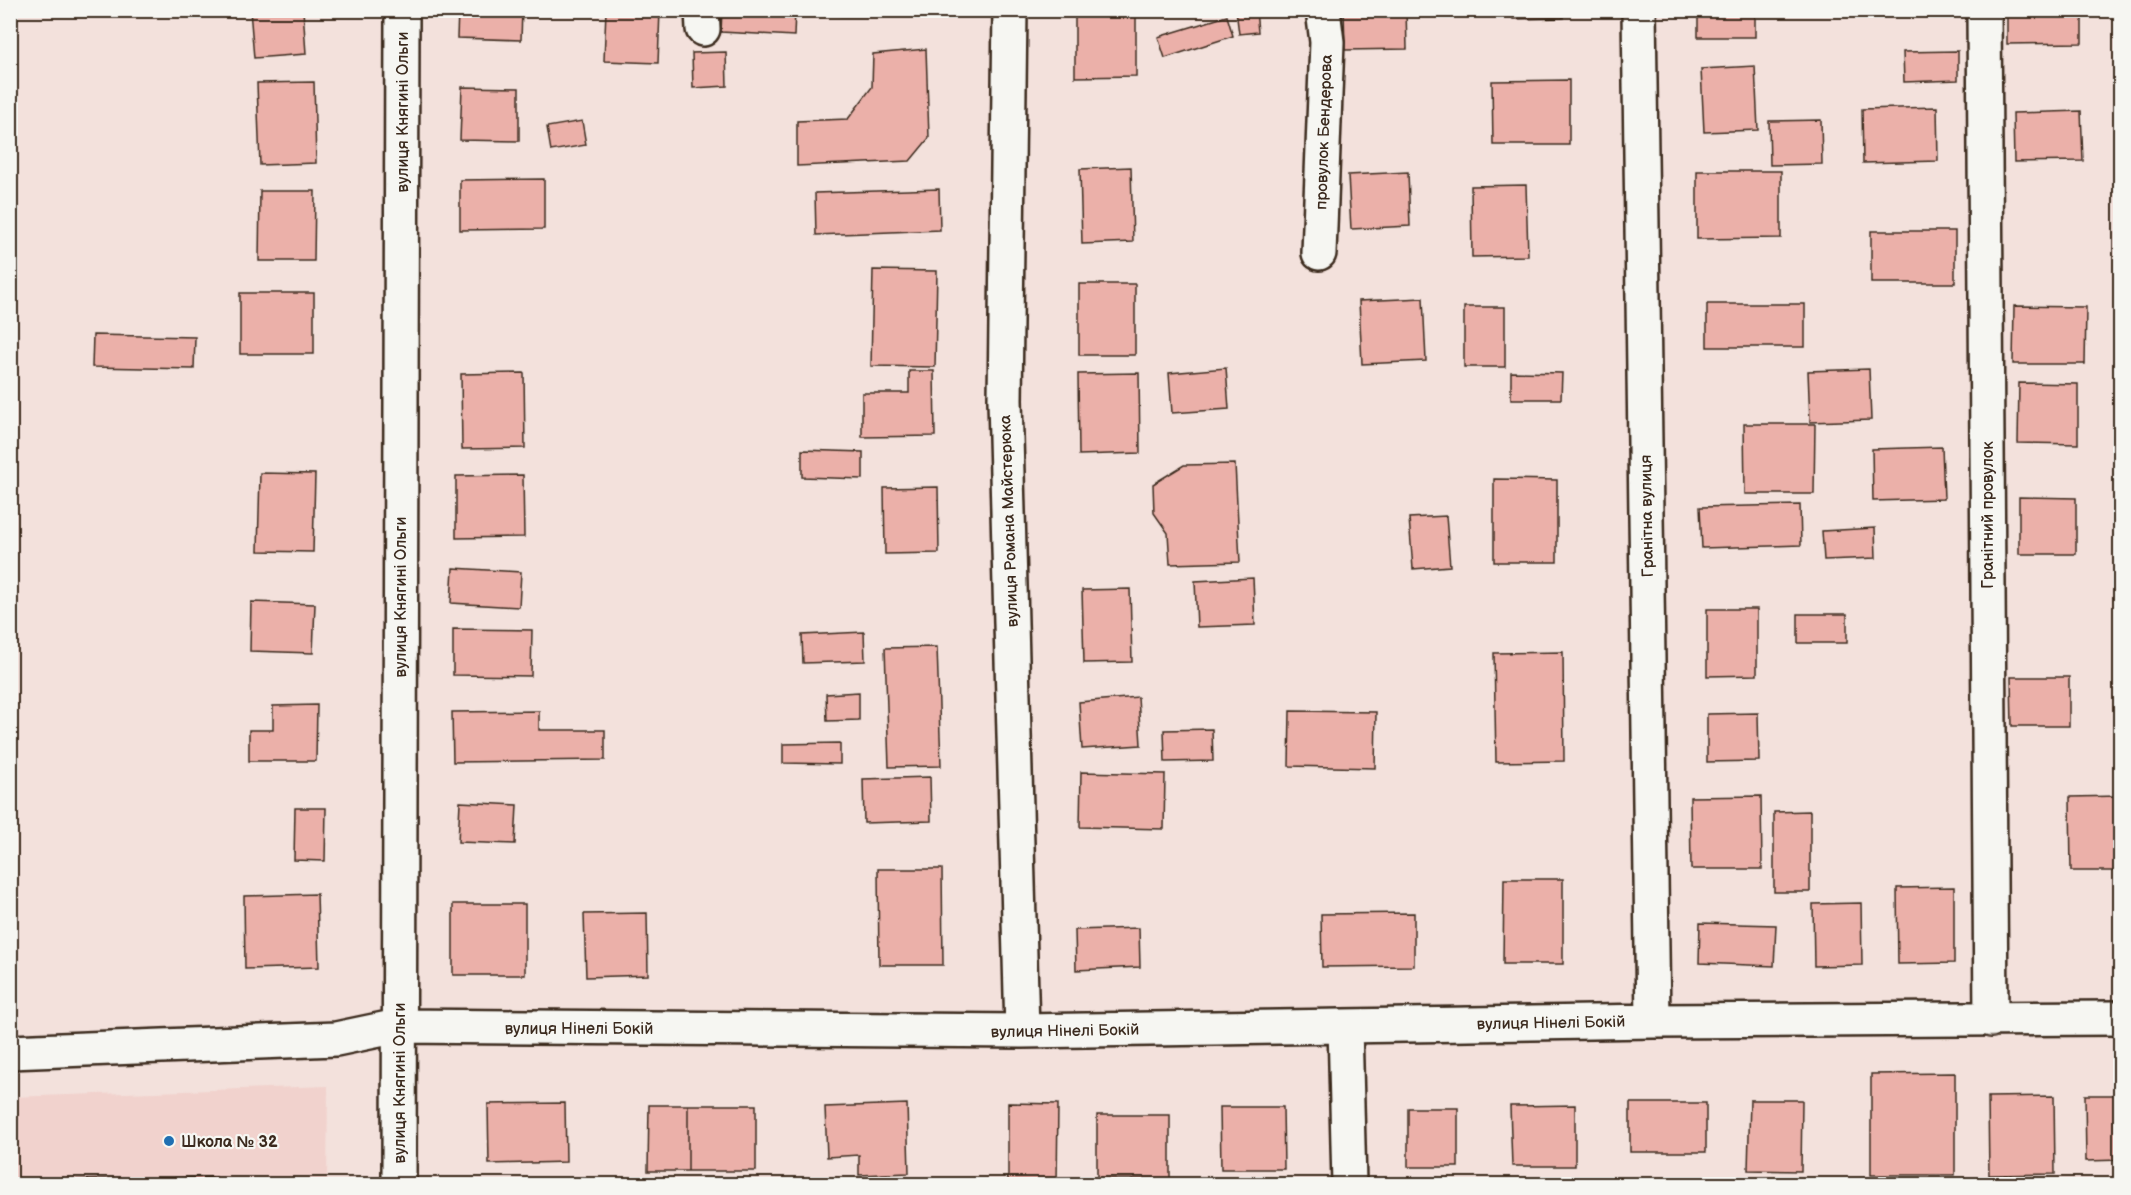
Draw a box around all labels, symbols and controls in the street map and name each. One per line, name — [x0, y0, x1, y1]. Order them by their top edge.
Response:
street label: вулиця Княгині Ольги — [394, 32, 413, 192]
street label: провулок Бендерова — [1312, 53, 1337, 210]
street label: вулиця Романа Майстерюка — [996, 414, 1023, 627]
street label: Гранітний провулок — [1979, 441, 1998, 589]
street label: Гранітна вулиця — [1637, 454, 1658, 577]
street label: вулиця Княгині Ольги — [392, 517, 411, 677]
street label: вулиця Княгині Ольги — [391, 1003, 410, 1163]
street label: вулиця Нінелі Бокій — [1477, 1013, 1625, 1034]
street label: вулиця Нінелі Бокій — [505, 1020, 653, 1039]
street label: вулиця Нінелі Бокій — [991, 1021, 1139, 1042]
place label: Школа № 32 — [181, 1133, 278, 1152]
marker: Школа № 32 — [162, 1134, 176, 1148]

